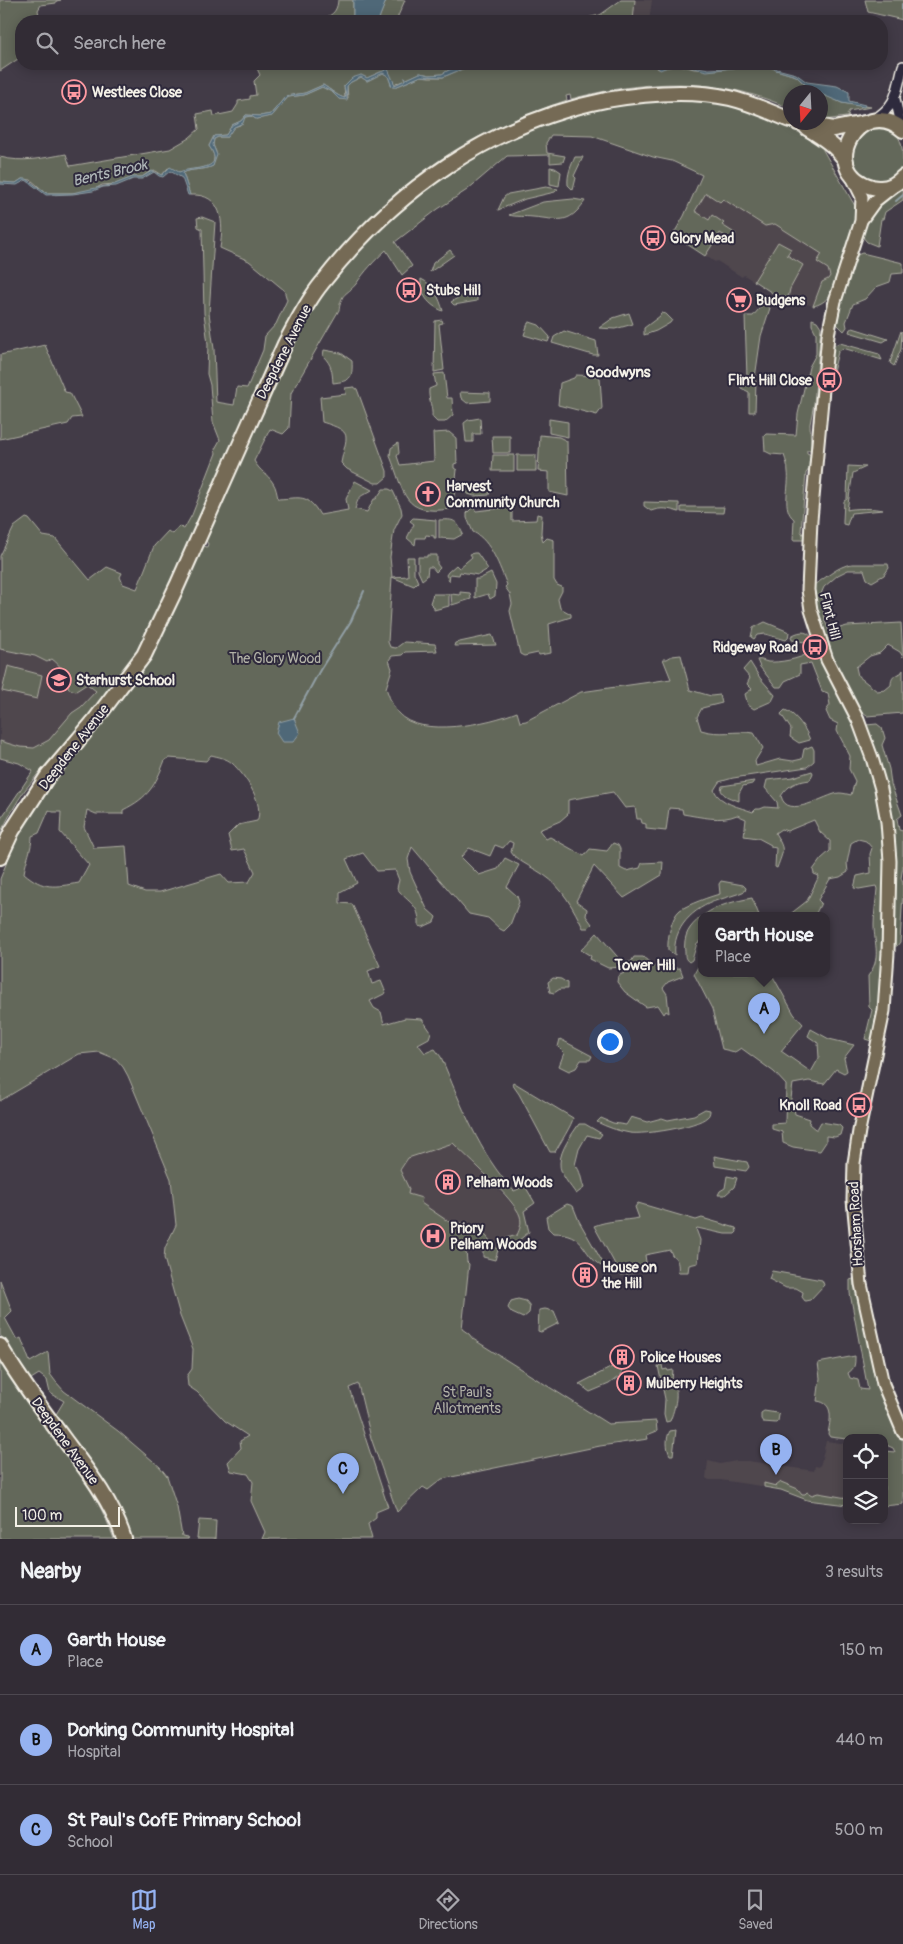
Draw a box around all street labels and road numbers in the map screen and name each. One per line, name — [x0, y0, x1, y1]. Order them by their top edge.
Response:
street label: Deepdene Avenue — [253, 302, 315, 402]
street label: Flint Hill — [816, 590, 844, 642]
street label: Deepdene Avenue — [35, 701, 113, 793]
street label: Horsham Road — [845, 1181, 867, 1267]
street label: Deepdene Avenue — [28, 1394, 102, 1488]

